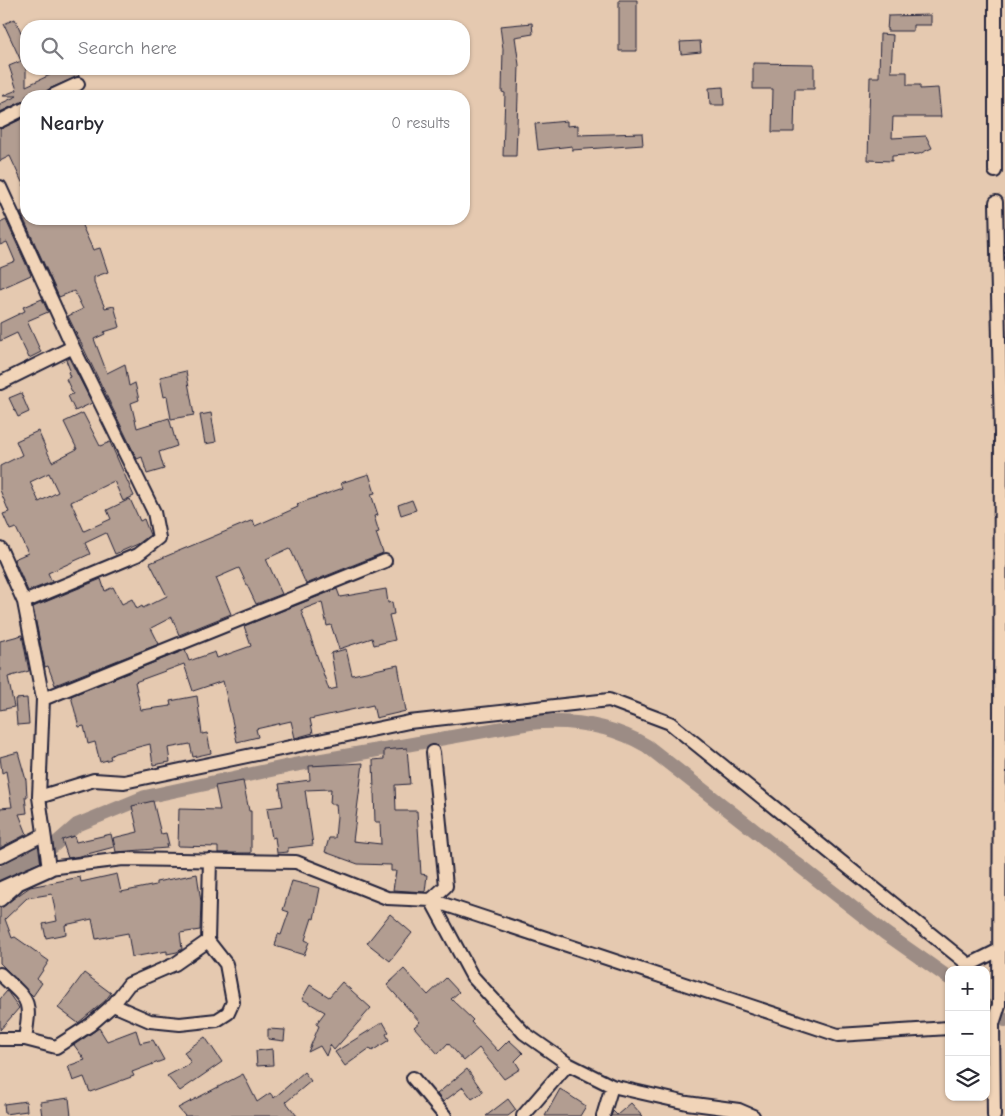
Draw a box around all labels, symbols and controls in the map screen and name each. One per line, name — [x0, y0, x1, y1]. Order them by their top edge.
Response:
search box — [20, 20, 470, 75]
icon: search — [38, 34, 66, 62]
text: Search here — [78, 37, 177, 59]
text: Nearby — [40, 111, 104, 135]
text: 0 results — [391, 114, 450, 132]
map controls — [945, 966, 990, 1101]
button: + — [945, 966, 990, 1011]
button: − — [945, 1011, 990, 1056]
button: layers — [945, 1056, 990, 1101]

